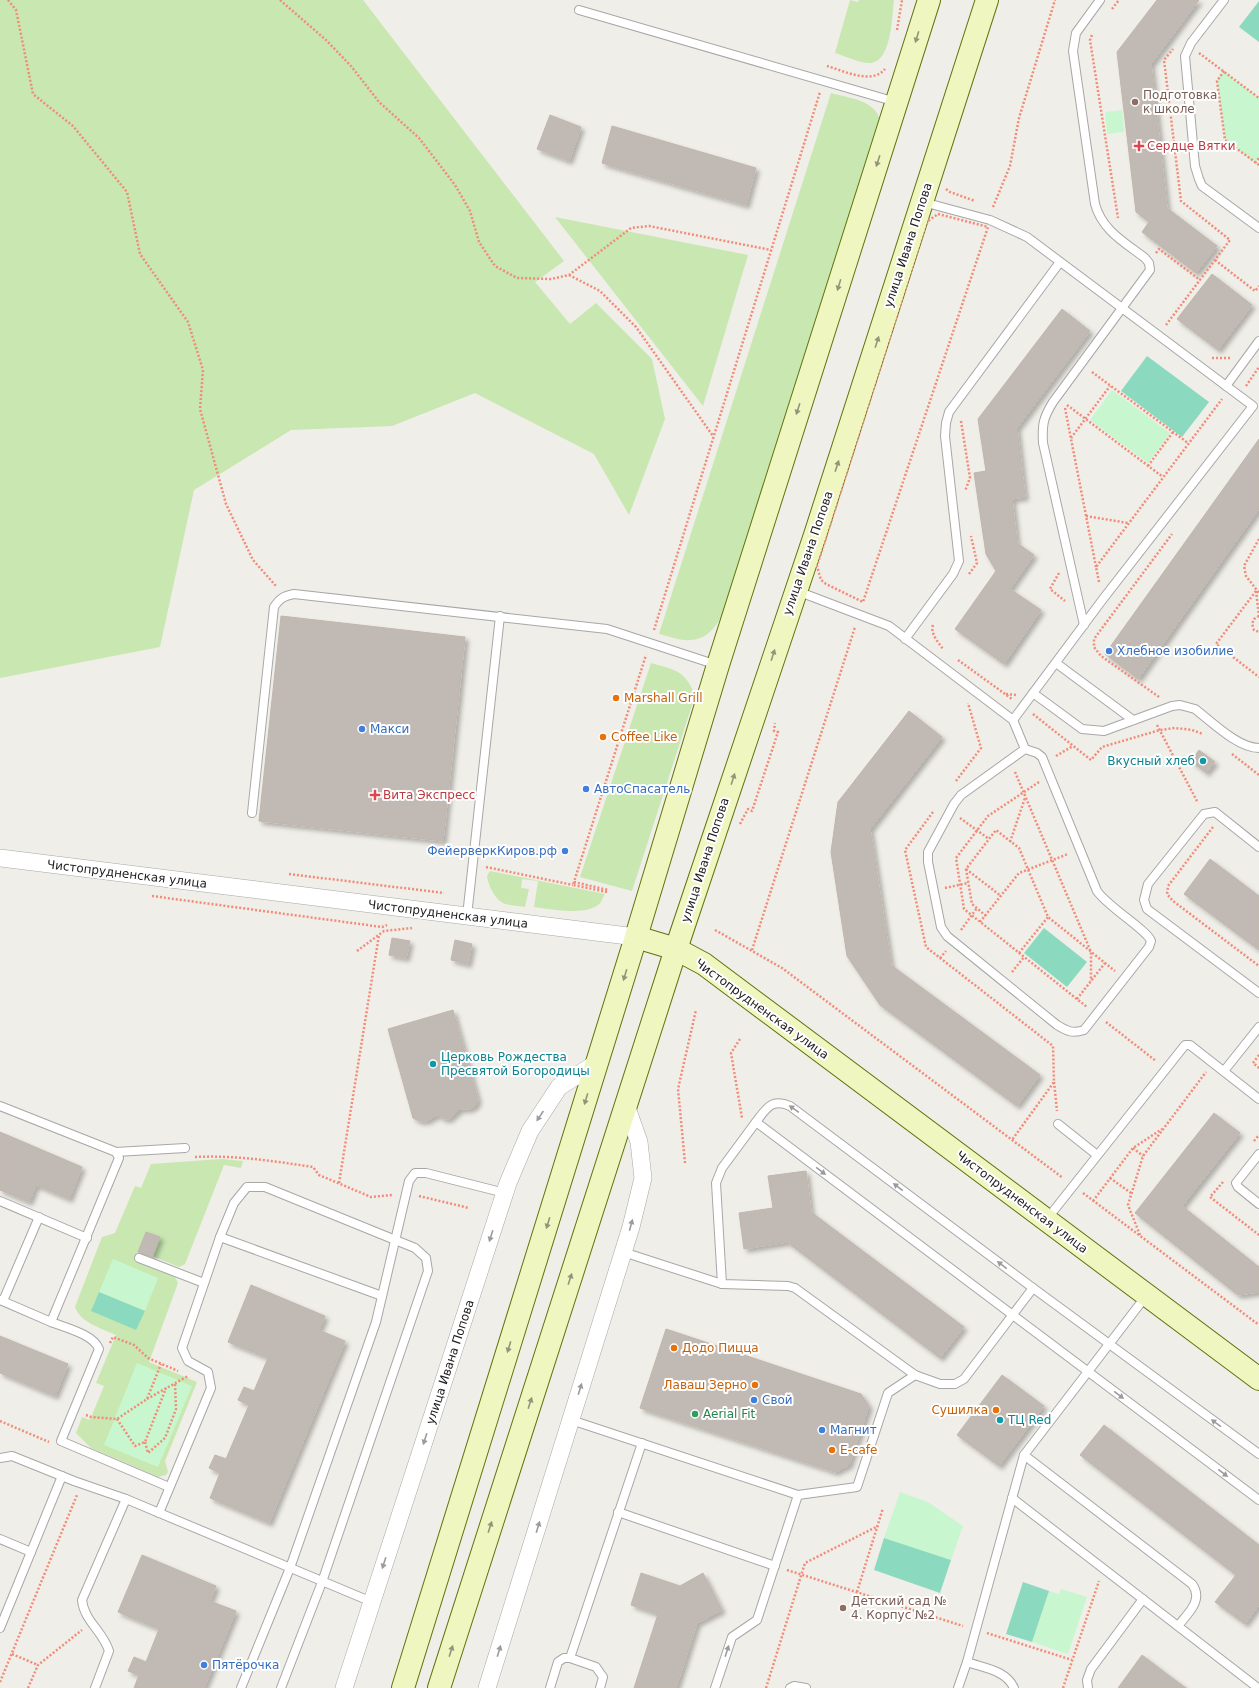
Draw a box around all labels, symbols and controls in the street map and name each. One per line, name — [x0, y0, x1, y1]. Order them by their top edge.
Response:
one-way arrow — [914, 32, 920, 44]
place label: Подготовка к школе — [1143, 88, 1217, 116]
marker: Подготовка к школе — [1130, 97, 1140, 107]
place label: Сердце Вятки — [1147, 139, 1236, 153]
marker: Сердце Вятки — [1134, 141, 1144, 151]
one-way arrow — [875, 156, 881, 168]
street label: улица Ивана Попова — [881, 181, 935, 309]
one-way arrow — [836, 280, 842, 292]
one-way arrow — [874, 336, 880, 348]
one-way arrow — [795, 403, 801, 415]
one-way arrow — [834, 459, 840, 471]
street label: улица Ивана Попова — [780, 489, 836, 617]
place label: Хлебное изобилие — [1117, 644, 1234, 658]
marker: Хлебное изобилие — [1104, 646, 1114, 656]
one-way arrow — [771, 649, 777, 661]
place label: Marshall Grill — [624, 691, 703, 705]
marker: Marshall Grill — [611, 693, 621, 703]
place label: Макси — [370, 722, 409, 736]
marker: Макси — [357, 724, 367, 734]
place label: Coffee Like — [611, 730, 678, 744]
marker: Coffee Like — [598, 732, 608, 742]
place label: Вкусный хлеб — [1107, 754, 1195, 768]
marker: Вкусный хлеб — [1198, 756, 1208, 766]
one-way arrow — [730, 772, 736, 784]
place label: АвтоСпасатель — [594, 782, 690, 796]
marker: АвтоСпасатель — [581, 784, 591, 794]
place label: Вита Экспресс — [383, 788, 475, 802]
marker: Вита Экспресс — [370, 790, 380, 800]
street label: улица Ивана Попова — [678, 796, 732, 924]
place label: ФейерверкКиров.рф — [427, 844, 557, 858]
marker: ФейерверкКиров.рф — [560, 846, 570, 856]
street label: Чистопрудненская улица — [46, 857, 208, 891]
street label: Чистопрудненская улица — [367, 897, 529, 931]
street label: Чистопрудненская улица — [693, 956, 831, 1062]
one-way arrow — [621, 969, 627, 981]
place label: Церковь Рождества Пресвятой Богородицы — [441, 1050, 590, 1078]
marker: Церковь Рождества Пресвятой Богородицы — [428, 1059, 438, 1069]
one-way arrow — [583, 1093, 589, 1105]
one-way arrow — [788, 1105, 799, 1113]
one-way arrow — [536, 1111, 544, 1121]
street label: Чистопрудненская улица — [953, 1148, 1091, 1256]
one-way arrow — [815, 1167, 826, 1175]
one-way arrow — [892, 1182, 903, 1191]
one-way arrow — [545, 1217, 551, 1229]
one-way arrow — [629, 1219, 635, 1231]
one-way arrow — [488, 1230, 494, 1242]
one-way arrow — [996, 1260, 1007, 1269]
one-way arrow — [567, 1273, 573, 1285]
street label: улица Ивана Попова — [423, 1298, 477, 1426]
one-way arrow — [506, 1341, 512, 1353]
place label: Додо Пицца — [682, 1341, 759, 1355]
marker: Додо Пицца — [669, 1343, 679, 1353]
place label: Лаваш Зерно — [664, 1378, 747, 1392]
marker: Лаваш Зерно — [750, 1380, 760, 1390]
one-way arrow — [578, 1383, 584, 1395]
one-way arrow — [1114, 1391, 1125, 1399]
place label: Свой — [762, 1393, 793, 1407]
marker: Свой — [749, 1395, 759, 1405]
one-way arrow — [527, 1397, 533, 1409]
place label: Сушилка — [931, 1403, 988, 1417]
marker: Сушилка — [991, 1405, 1001, 1415]
place label: Aerial Fit — [703, 1407, 756, 1421]
marker: Aerial Fit — [690, 1409, 700, 1419]
place label: ТЦ Red — [1007, 1413, 1051, 1427]
marker: ТЦ Red — [995, 1415, 1005, 1425]
one-way arrow — [1211, 1419, 1222, 1427]
place label: Магнит — [830, 1423, 877, 1437]
marker: Магнит — [817, 1425, 827, 1435]
one-way arrow — [421, 1434, 427, 1446]
place label: E-cafe — [840, 1443, 877, 1457]
marker: E-cafe — [827, 1445, 837, 1455]
one-way arrow — [1218, 1469, 1229, 1477]
one-way arrow — [535, 1520, 541, 1532]
one-way arrow — [487, 1521, 493, 1533]
one-way arrow — [381, 1557, 387, 1569]
place label: Детский сад № 4. Корпус №2 — [851, 1594, 947, 1622]
marker: Детский сад № 4. Корпус №2 — [838, 1603, 848, 1613]
one-way arrow — [496, 1644, 502, 1656]
one-way arrow — [448, 1645, 454, 1657]
one-way arrow — [724, 1645, 730, 1657]
place label: Пятёрочка — [212, 1658, 279, 1672]
marker: Пятёрочка — [199, 1660, 209, 1670]

